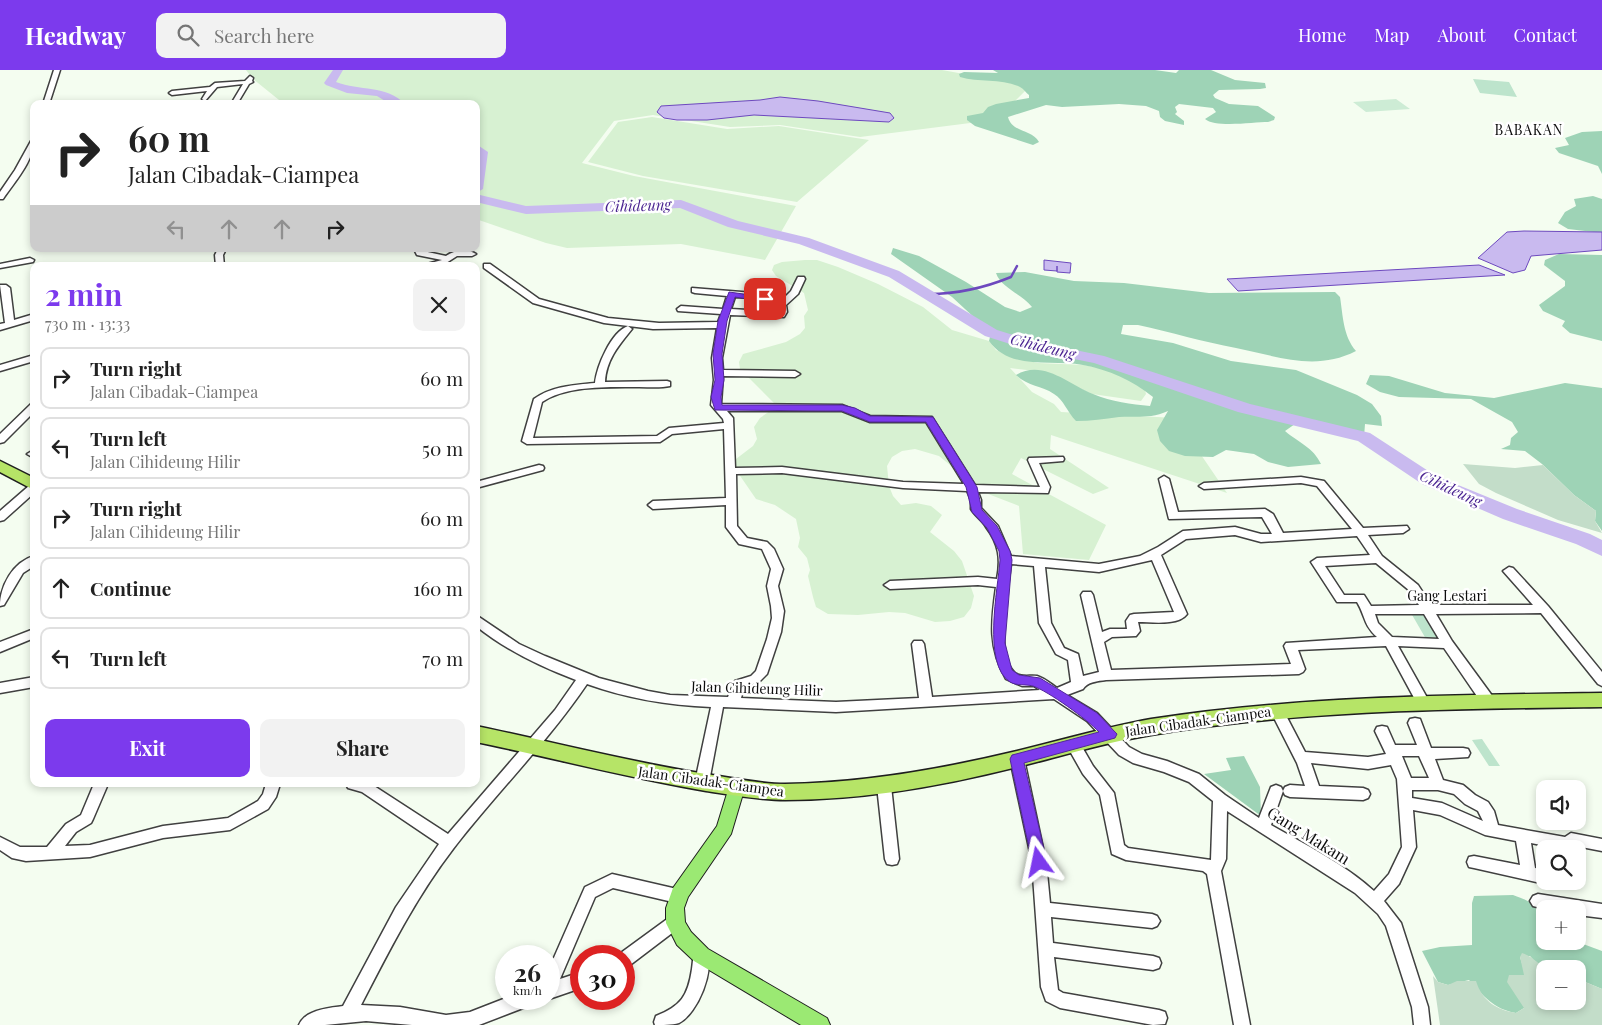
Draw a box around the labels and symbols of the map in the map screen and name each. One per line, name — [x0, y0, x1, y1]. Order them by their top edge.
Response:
district label: BABAKAN — [1495, 120, 1563, 139]
water label: Cihideung — [605, 194, 673, 216]
pin — [744, 278, 786, 320]
water label: Cihideung — [1008, 328, 1079, 364]
water label: Cihideung — [1417, 465, 1486, 512]
street label: Gang Lestari — [1407, 586, 1487, 605]
street label: Jalan Cihideung Hilir — [690, 676, 824, 700]
street label: Jalan Cibadak-Ciampea — [1123, 701, 1272, 741]
street label: Jalan Cibadak-Ciampea — [636, 761, 785, 801]
street label: Gang Makam — [1264, 801, 1354, 869]
position arrow — [1012, 835, 1064, 887]
speed limit sign: 30 — [570, 945, 635, 1010]

